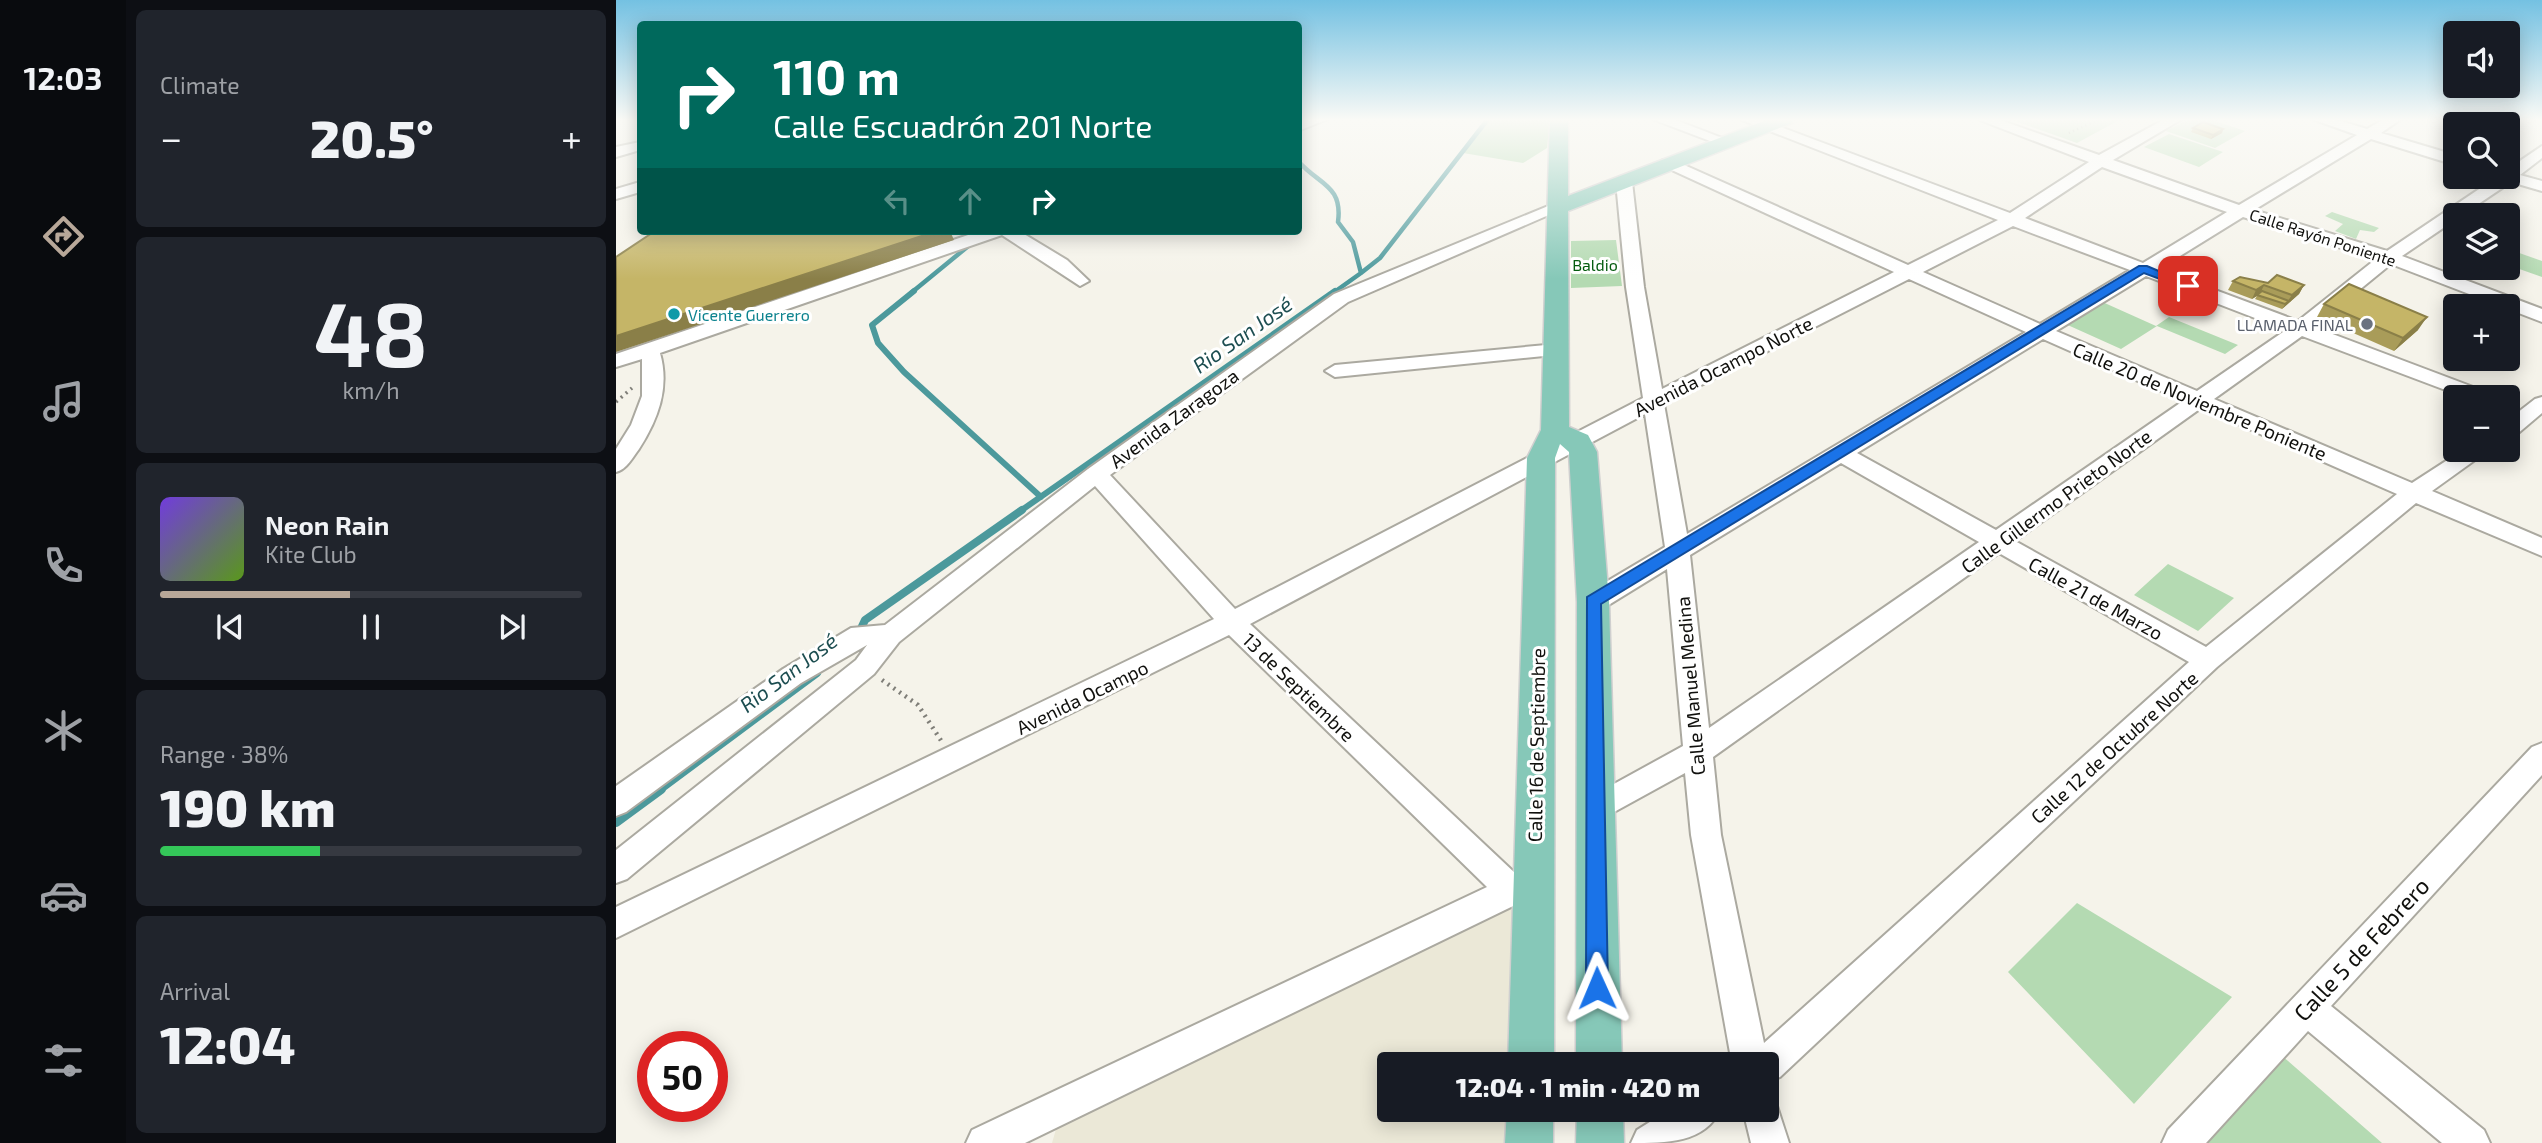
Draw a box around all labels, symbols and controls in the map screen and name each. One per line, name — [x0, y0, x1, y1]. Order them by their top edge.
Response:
map controls — [2443, 21, 2520, 462]
button: sound — [2443, 21, 2520, 98]
text: 110 m — [773, 46, 900, 105]
icon: right — [658, 49, 749, 140]
text: 12:03 — [24, 58, 102, 96]
text: Climate — [160, 71, 240, 99]
text: 20.5° — [310, 106, 434, 168]
text: Calle Escuadrón 201 Norte — [773, 106, 1153, 144]
button: search — [2443, 112, 2520, 189]
text: − — [160, 114, 182, 160]
text: + — [561, 114, 582, 160]
icon: left — [878, 182, 916, 220]
icon: ahead — [951, 182, 989, 220]
icon: right — [1024, 182, 1062, 220]
button: layers — [2443, 203, 2520, 280]
street label: Calle Rayón Poniente — [2247, 204, 2399, 270]
icon: directions — [39, 212, 88, 261]
park label: Baldio — [1572, 255, 1618, 274]
pin — [2158, 256, 2218, 316]
icon: arrive — [2169, 267, 2207, 305]
text: 48 — [314, 276, 428, 385]
water label: Rio San José — [1187, 291, 1297, 377]
button: + — [2443, 294, 2520, 371]
place label: Vicente Guerrero — [688, 305, 810, 324]
marker: Vicente Guerrero — [666, 306, 682, 322]
street label: Avenida Ocampo Norte — [1630, 311, 1816, 421]
place label: LLAMADA FINAL — [2237, 315, 2353, 334]
marker: LLAMADA FINAL — [2359, 316, 2375, 332]
street label: Calle 20 de Noviembre Poniente — [2070, 337, 2330, 465]
street label: Avenida Zaragoza — [1105, 364, 1243, 472]
text: km/h — [342, 376, 400, 404]
icon: music — [39, 377, 88, 426]
button: − — [2443, 385, 2520, 462]
street label: Calle Gillermo Prieto Norte — [1956, 424, 2156, 578]
text: Neon Rain — [265, 509, 389, 540]
text: Kite Club — [265, 540, 357, 568]
icon: phone — [39, 541, 88, 590]
street label: Calle 21 de Marzo — [2025, 552, 2167, 644]
street label: Calle Manuel Medina — [1671, 596, 1709, 776]
icon: previous — [211, 608, 249, 646]
icon: pause — [352, 608, 390, 646]
icon: next — [493, 608, 531, 646]
water label: Rio San José — [734, 627, 842, 717]
street label: 13 de Septiembre — [1238, 628, 1360, 746]
street label: Calle 16 de Septiembre — [1523, 648, 1549, 842]
street label: Avenida Ocampo — [1012, 655, 1152, 739]
street label: Calle 12 de Octubre Norte — [2026, 666, 2202, 828]
icon: climate — [39, 706, 88, 755]
text: Range · 38% — [160, 740, 288, 768]
text: 190 km — [160, 775, 336, 837]
icon: car — [39, 871, 88, 920]
street label: Calle 5 de Febrero — [2287, 872, 2435, 1026]
position arrow — [1560, 951, 1634, 1025]
text: Arrival — [160, 977, 230, 1005]
text: 12:04 — [160, 1012, 295, 1074]
speed limit sign: 50 — [637, 1031, 728, 1122]
icon: filters — [39, 1036, 88, 1085]
text: 12:04 · 1 min · 420 m — [1456, 1071, 1700, 1102]

